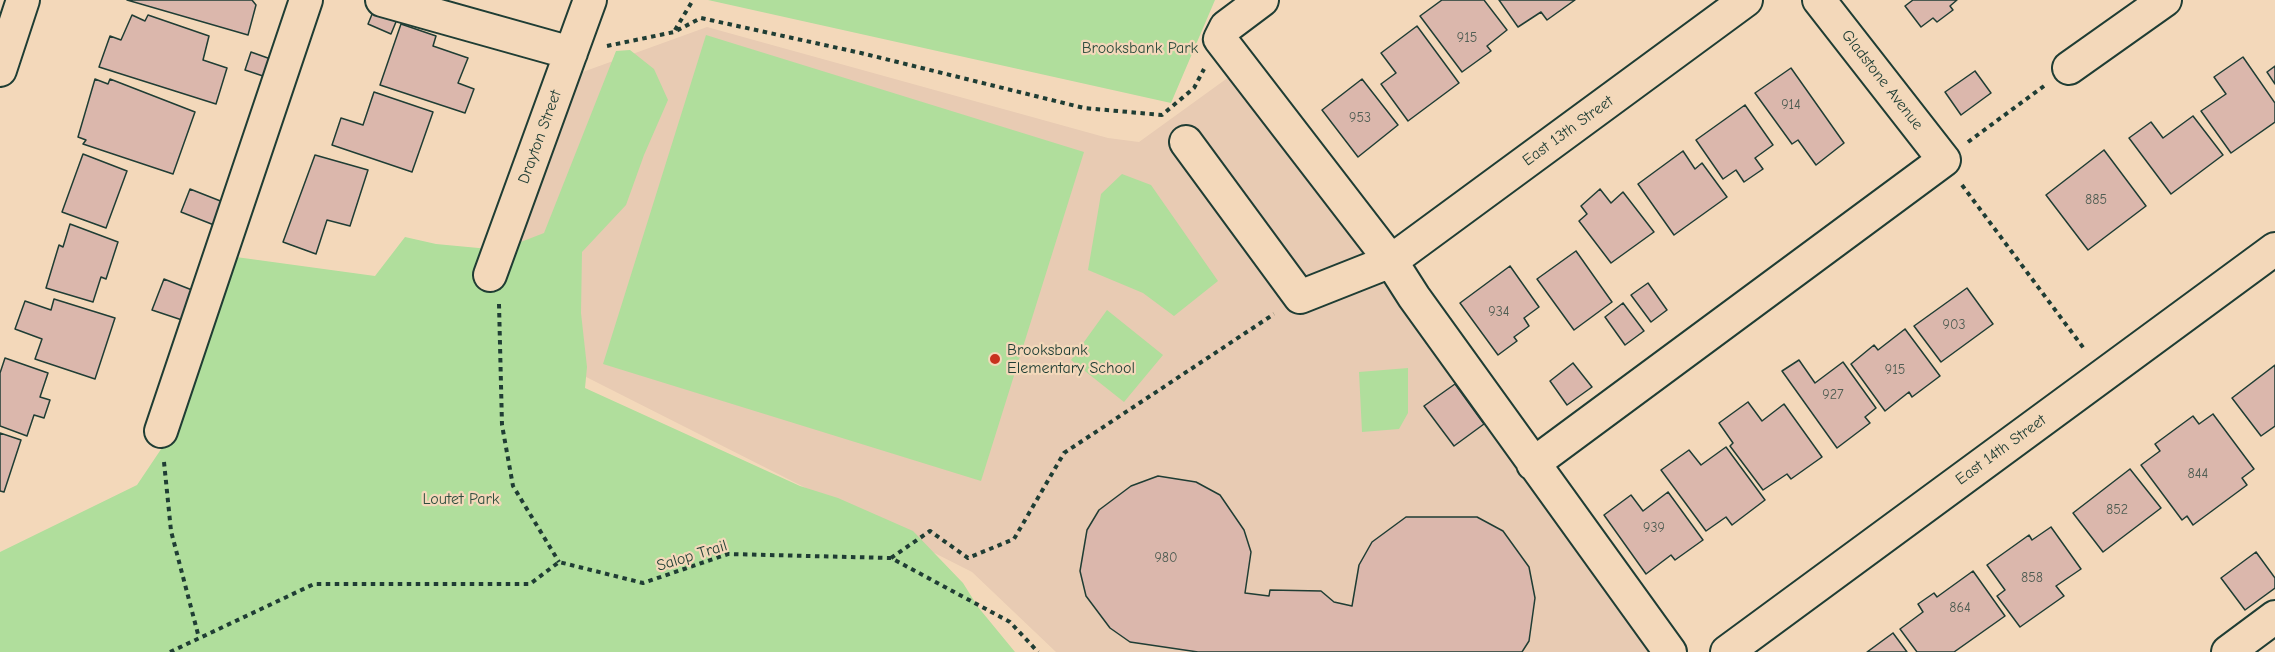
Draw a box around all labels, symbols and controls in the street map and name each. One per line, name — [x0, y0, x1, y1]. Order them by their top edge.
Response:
street label: Gladstone Avenue — [1837, 26, 1927, 134]
house number: 915 — [1457, 30, 1477, 46]
park label: Brooksbank Park — [1082, 38, 1198, 58]
street label: Drayton Street — [514, 88, 566, 186]
street label: East 13th Street — [1519, 92, 1617, 170]
house number: 914 — [1781, 97, 1801, 113]
house number: 953 — [1349, 110, 1371, 126]
house number: 885 — [2085, 192, 2107, 208]
house number: 934 — [1488, 304, 1510, 320]
house number: 903 — [1942, 317, 1966, 333]
place label: Brooksbank Elementary School — [1007, 340, 1135, 378]
marker: Brooksbank Elementary School — [988, 352, 1002, 366]
house number: 915 — [1885, 362, 1905, 378]
house number: 927 — [1822, 387, 1844, 403]
street label: East 14th Street — [1952, 411, 2050, 489]
house number: 844 — [2188, 466, 2208, 482]
park label: Loutet Park — [422, 489, 500, 509]
house number: 852 — [2106, 502, 2128, 518]
house number: 939 — [1643, 520, 1665, 536]
street label: Salop Trail — [654, 536, 730, 576]
house number: 980 — [1154, 550, 1178, 566]
house number: 858 — [2021, 570, 2043, 586]
house number: 864 — [1949, 600, 1971, 616]

